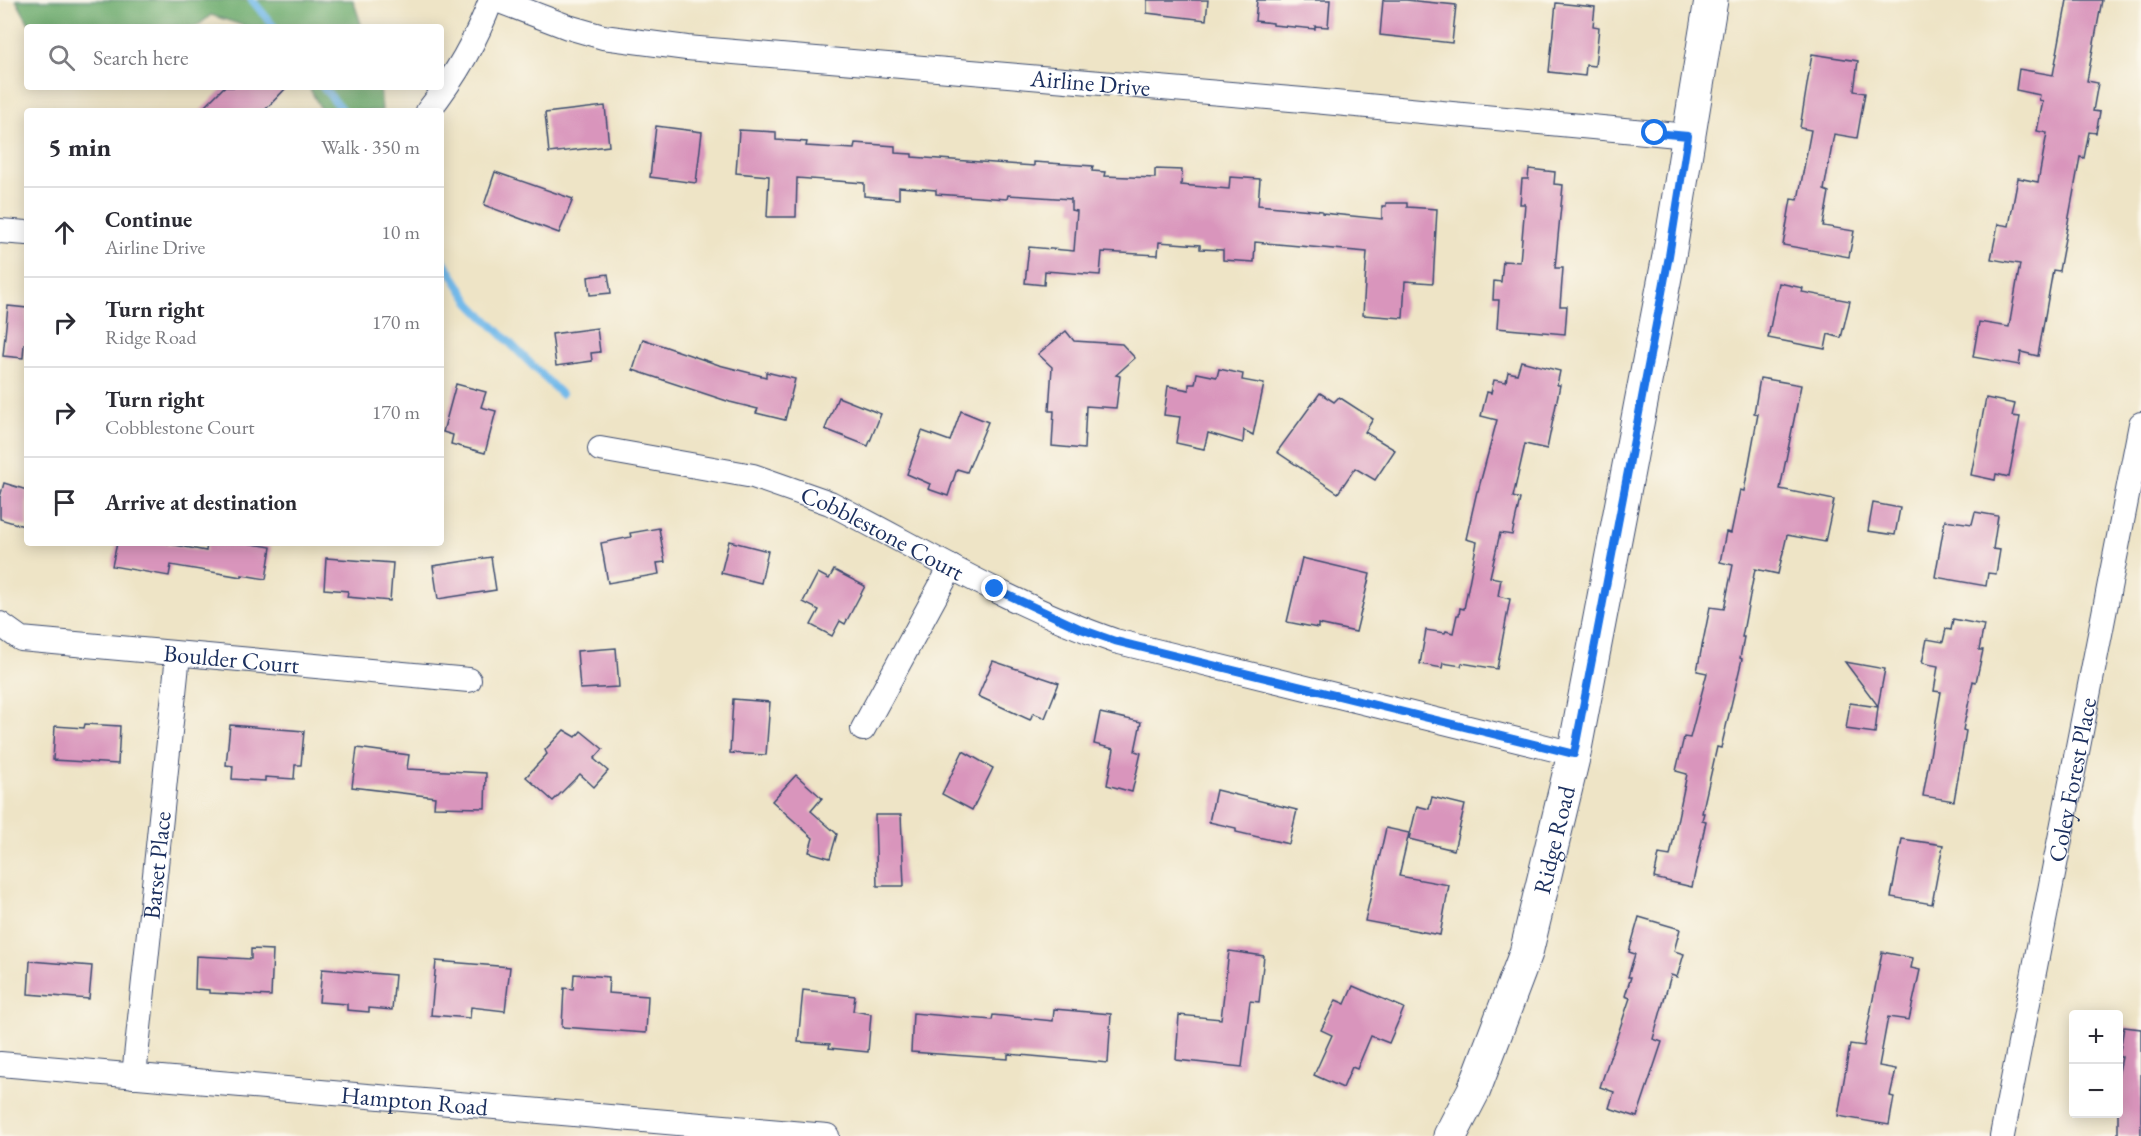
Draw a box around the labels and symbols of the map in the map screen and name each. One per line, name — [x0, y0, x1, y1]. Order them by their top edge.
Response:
street label: Airline Drive — [1028, 61, 1152, 103]
route start — [1641, 119, 1667, 145]
street label: Cobblestone Court — [797, 479, 970, 587]
route end — [981, 575, 1007, 601]
street label: Boulder Court — [162, 637, 301, 680]
street label: Coley Forest Place — [2040, 695, 2103, 865]
street label: Ridge Road — [1525, 782, 1582, 897]
street label: Barset Place — [135, 810, 177, 921]
street label: Hampton Road — [340, 1078, 490, 1122]

